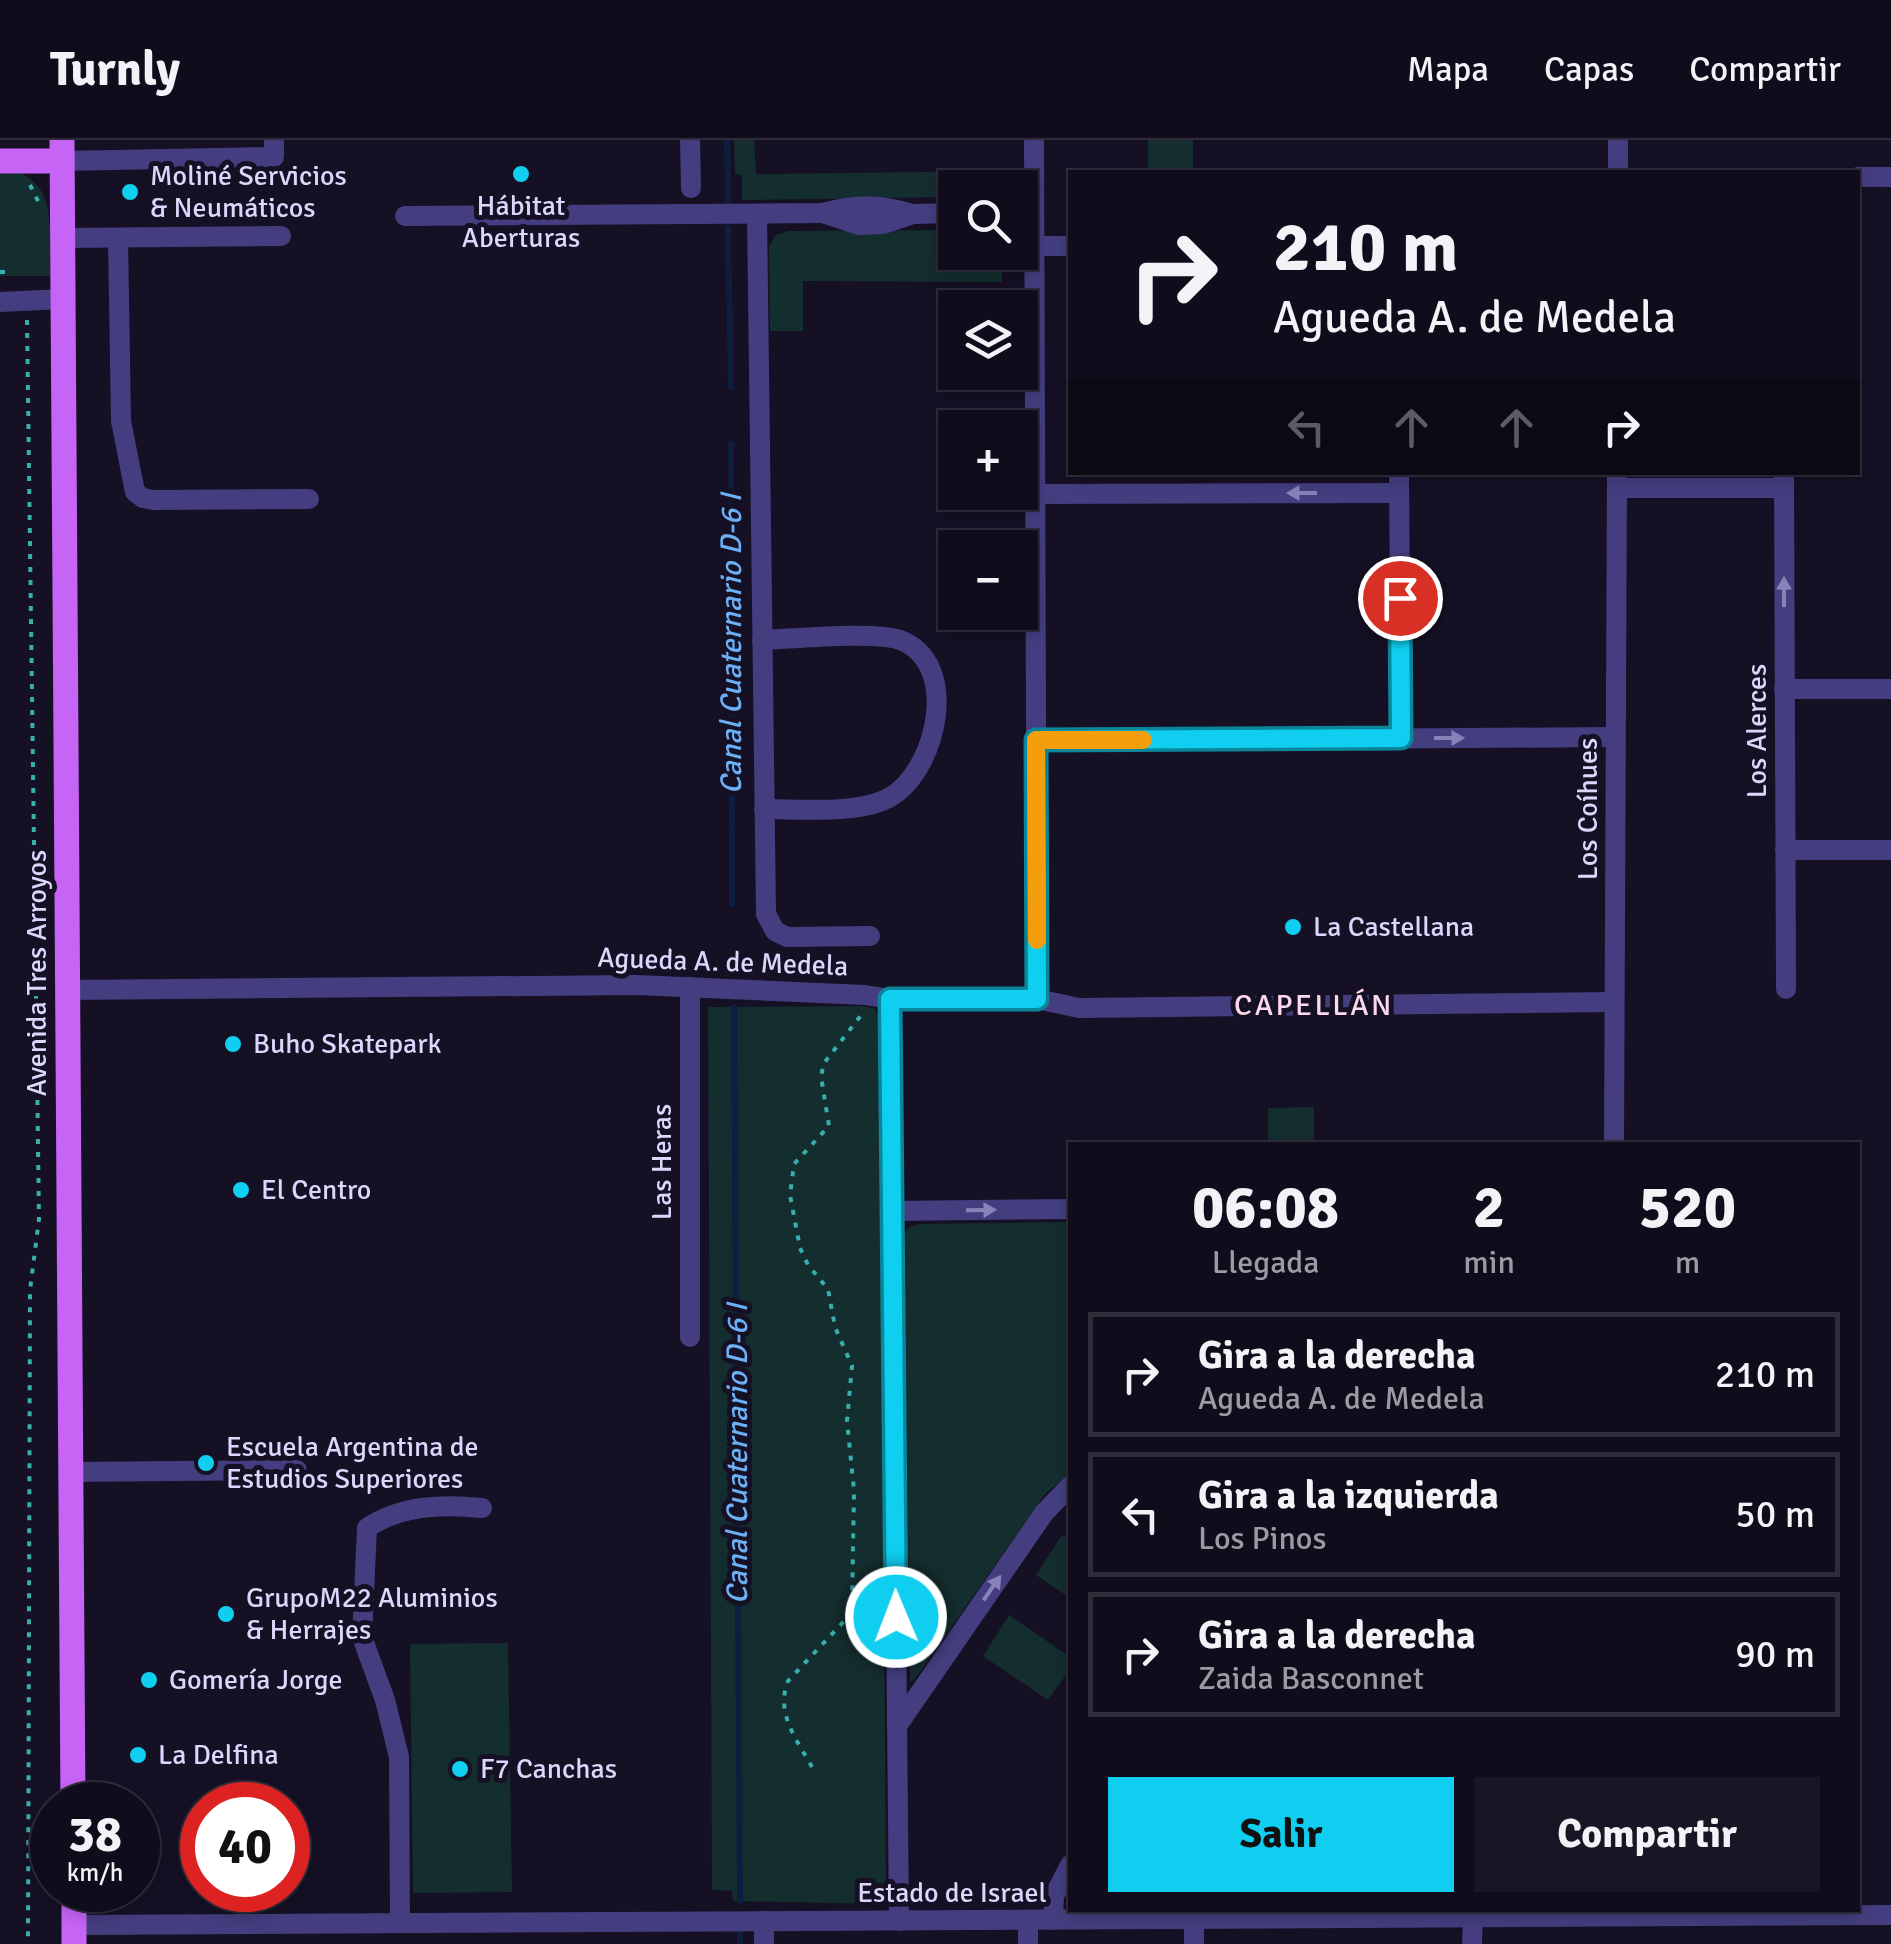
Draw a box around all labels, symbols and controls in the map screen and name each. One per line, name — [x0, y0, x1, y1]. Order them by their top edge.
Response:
text: Turnly — [50, 40, 180, 99]
text: Mapa — [1407, 48, 1489, 91]
text: Capas — [1544, 48, 1634, 91]
text: Compartir — [1689, 48, 1841, 91]
place label: Moliné Servicios & Neumáticos — [150, 159, 347, 225]
marker: Hábitat Aberturas — [510, 163, 532, 185]
map controls — [938, 170, 1038, 630]
button: search — [938, 170, 1038, 270]
marker: Moliné Servicios & Neumáticos — [119, 181, 141, 203]
place label: Hábitat Aberturas — [462, 189, 580, 255]
text: 210 m — [1273, 204, 1458, 290]
icon: right — [1108, 210, 1238, 340]
button: layers — [938, 290, 1038, 390]
text: Agueda A. de Medela — [1273, 290, 1676, 345]
icon: left — [1279, 400, 1334, 455]
icon: ahead — [1384, 400, 1439, 455]
icon: ahead — [1489, 400, 1544, 455]
icon: right — [1594, 400, 1649, 455]
button: + — [938, 410, 1038, 510]
one-way arrow — [1285, 485, 1317, 501]
water label: Canal Cuaternario D-6 I — [713, 490, 750, 794]
button: − — [938, 530, 1038, 630]
pin — [1358, 556, 1443, 641]
icon: arrive — [1373, 571, 1428, 626]
one-way arrow — [1776, 575, 1792, 607]
street label: Los Alerces — [1740, 664, 1774, 798]
one-way arrow — [1434, 730, 1466, 746]
street label: Los Coíhues — [1571, 738, 1605, 880]
street label: Avenida Tres Arroyos — [20, 850, 54, 1096]
place label: La Castellana — [1313, 910, 1474, 944]
marker: La Castellana — [1282, 916, 1304, 938]
street label: Agueda A. de Medela — [597, 941, 849, 983]
district label: CAPELLÁN — [1234, 987, 1394, 1024]
place label: Buho Skatepark — [253, 1027, 442, 1061]
marker: Buho Skatepark — [222, 1033, 244, 1055]
street label: Las Heras — [645, 1104, 679, 1220]
text: 06:08 — [1192, 1171, 1339, 1245]
text: 2 — [1473, 1171, 1505, 1245]
text: 520 — [1639, 1171, 1736, 1245]
place label: El Centro — [261, 1173, 371, 1207]
marker: El Centro — [230, 1179, 252, 1201]
one-way arrow — [966, 1202, 998, 1218]
text: Llegada — [1212, 1243, 1319, 1282]
text: min — [1463, 1243, 1515, 1282]
text: m — [1675, 1243, 1700, 1282]
water label: Canal Cuaternario D-6 I — [719, 1300, 756, 1604]
text: Gira a la derecha — [1198, 1332, 1475, 1379]
icon: right — [1113, 1347, 1168, 1402]
text: 210 m — [1715, 1351, 1815, 1398]
text: Agueda A. de Medela — [1198, 1379, 1485, 1418]
place label: Escuela Argentina de Estudios Superiores — [226, 1430, 479, 1496]
marker: Escuela Argentina de Estudios Superiores — [195, 1452, 217, 1474]
text: Gira a la izquierda — [1198, 1472, 1499, 1519]
icon: left — [1113, 1487, 1168, 1542]
text: 50 m — [1735, 1491, 1815, 1538]
text: Los Pinos — [1198, 1519, 1327, 1558]
position arrow — [844, 1565, 948, 1669]
one-way arrow — [982, 1575, 1001, 1602]
place label: GrupoM22 Aluminios & Herrajes — [246, 1581, 498, 1647]
marker: GrupoM22 Aluminios & Herrajes — [215, 1603, 237, 1625]
text: Gira a la derecha — [1198, 1612, 1475, 1659]
icon: right — [1113, 1627, 1168, 1682]
text: 90 m — [1735, 1631, 1815, 1678]
text: Zaida Basconnet — [1198, 1659, 1424, 1698]
place label: Gomería Jorge — [169, 1663, 343, 1697]
marker: Gomería Jorge — [138, 1669, 160, 1691]
place label: La Delfina — [158, 1738, 279, 1772]
marker: La Delfina — [127, 1744, 149, 1766]
place label: F7 Canchas — [480, 1752, 617, 1786]
marker: F7 Canchas — [449, 1758, 471, 1780]
button: Salir — [1108, 1777, 1454, 1892]
button: Compartir — [1474, 1777, 1820, 1892]
speed limit sign: 40 — [180, 1782, 310, 1912]
text: 38 — [68, 1804, 122, 1866]
text: km/h — [67, 1857, 123, 1888]
street label: Estado de Israel — [857, 1876, 1047, 1910]

